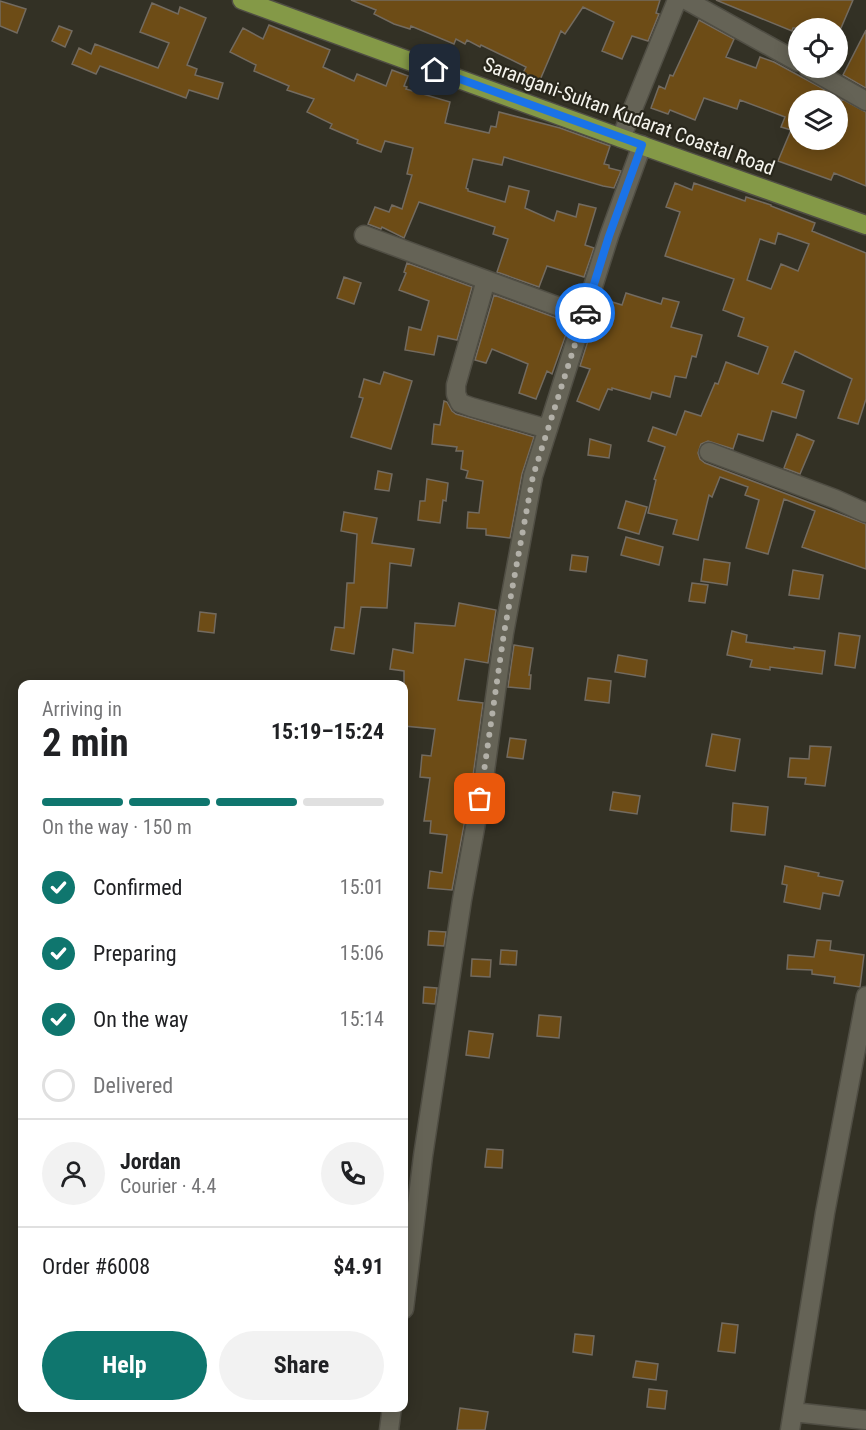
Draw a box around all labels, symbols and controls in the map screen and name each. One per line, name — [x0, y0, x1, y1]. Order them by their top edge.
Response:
map controls — [788, 18, 848, 150]
button: locate — [788, 18, 848, 78]
pin — [409, 44, 460, 95]
street label: Sarangani-Sultan Kudarat Coastal Road — [480, 52, 778, 180]
icon: home — [418, 53, 451, 86]
button: layers — [788, 90, 848, 150]
courier — [555, 283, 615, 343]
icon: car — [569, 297, 602, 330]
text: Arriving in — [42, 697, 122, 721]
text: 15:19–15:24 — [271, 719, 384, 744]
text: 2 min — [42, 720, 129, 766]
pin — [454, 773, 505, 824]
icon: bag — [463, 782, 496, 815]
text: On the way · 150 m — [42, 815, 192, 839]
icon: check — [42, 871, 75, 904]
text: Confirmed — [93, 875, 182, 900]
text: 15:01 — [340, 875, 384, 899]
icon: check — [42, 937, 75, 970]
text: Preparing — [93, 941, 177, 966]
text: 15:06 — [340, 941, 384, 965]
icon: check — [42, 1003, 75, 1036]
text: On the way — [93, 1007, 188, 1032]
text: 15:14 — [340, 1007, 384, 1031]
text: Delivered — [93, 1073, 173, 1098]
button: person — [42, 1142, 105, 1205]
button: phone — [321, 1142, 384, 1205]
text: Jordan — [120, 1149, 181, 1174]
text: Courier · 4.4 — [120, 1174, 216, 1198]
text: Order #6008 — [42, 1254, 150, 1279]
text: $4.91 — [333, 1254, 384, 1279]
button: Help — [42, 1331, 207, 1400]
button: Share — [219, 1331, 384, 1400]

